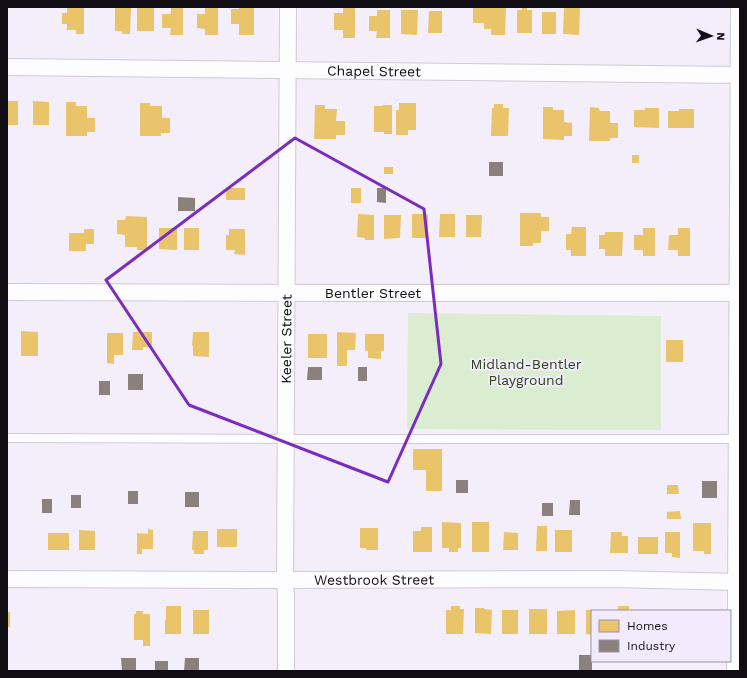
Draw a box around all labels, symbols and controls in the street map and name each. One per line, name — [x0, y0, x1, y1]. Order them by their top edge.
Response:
north arrow — [691, 16, 731, 56]
text: N — [714, 32, 727, 41]
street label: Chapel Street — [327, 62, 421, 80]
street label: Bentler Street — [325, 285, 421, 301]
street label: Keeler Street — [278, 294, 294, 384]
park label: Midland-Bentler Playground — [471, 356, 582, 388]
street label: Westbrook Street — [314, 572, 434, 588]
legend — [591, 610, 731, 662]
text: Homes — [627, 619, 668, 633]
text: Industry — [627, 639, 676, 653]

